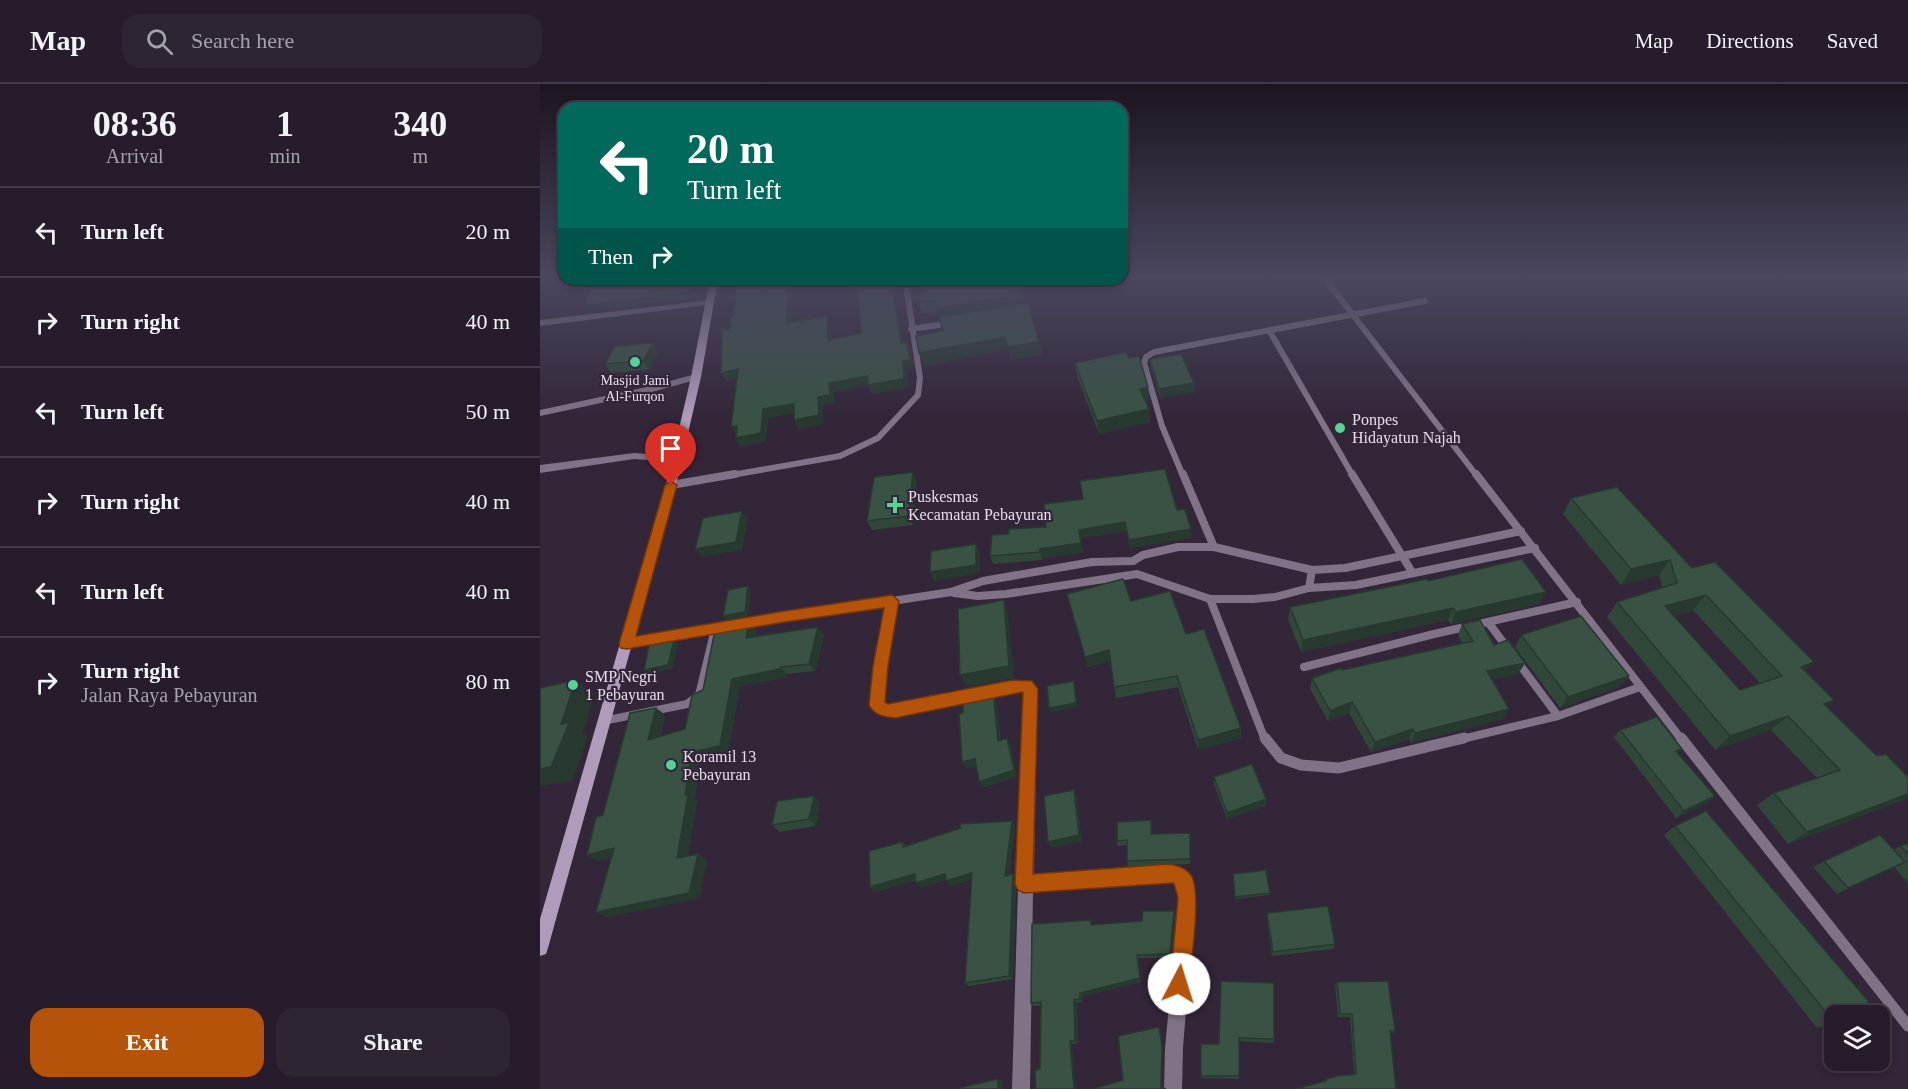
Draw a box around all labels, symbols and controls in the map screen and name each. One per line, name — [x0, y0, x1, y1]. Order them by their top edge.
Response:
search box — [122, 14, 542, 68]
text: Map — [30, 25, 86, 56]
icon: search — [143, 25, 176, 58]
text: Search here — [191, 28, 294, 53]
text: Map — [1635, 29, 1673, 53]
text: Directions — [1706, 29, 1794, 53]
text: Saved — [1827, 29, 1878, 53]
text: 08:36 — [93, 104, 177, 144]
text: 1 — [276, 104, 294, 144]
text: 340 — [393, 104, 447, 144]
icon: left — [588, 126, 666, 204]
text: 20 m — [687, 126, 775, 172]
text: Arrival — [106, 145, 164, 167]
text: min — [269, 145, 301, 167]
text: m — [413, 145, 428, 167]
text: Turn left — [687, 175, 781, 205]
icon: left — [30, 216, 63, 249]
text: Turn left — [81, 219, 164, 244]
text: 20 m — [465, 219, 510, 244]
icon: right — [645, 240, 678, 273]
text: Then — [588, 244, 633, 269]
icon: right — [30, 306, 63, 339]
text: Turn right — [81, 309, 180, 334]
text: 40 m — [465, 309, 510, 334]
marker: Masjid Jami Al-Furqon — [628, 355, 642, 369]
place label: Masjid Jami Al-Furqon — [601, 373, 670, 404]
icon: left — [30, 396, 63, 429]
text: Turn left — [81, 399, 164, 424]
text: 50 m — [465, 399, 510, 424]
place label: Ponpes Hidayatun Najah — [1352, 411, 1461, 447]
marker: Ponpes Hidayatun Najah — [1333, 421, 1347, 435]
pin — [645, 423, 696, 485]
icon: arrive — [654, 432, 687, 465]
icon: right — [30, 486, 63, 519]
place label: Puskesmas Kecamatan Pebayuran — [908, 488, 1051, 524]
text: Turn right — [81, 489, 180, 514]
text: 40 m — [465, 489, 510, 514]
marker: Puskesmas Kecamatan Pebayuran — [886, 496, 904, 514]
icon: left — [30, 576, 63, 609]
text: Turn left — [81, 579, 164, 604]
text: 40 m — [465, 579, 510, 604]
text: Turn right — [81, 658, 180, 683]
icon: right — [30, 666, 63, 699]
place label: SMP Negri 1 Pebayuran — [585, 668, 665, 704]
text: 80 m — [465, 669, 510, 694]
marker: SMP Negri 1 Pebayuran — [566, 678, 580, 692]
text: Jalan Raya Pebayuran — [81, 684, 258, 706]
place label: Koramil 13 Pebayuran — [683, 748, 756, 784]
marker: Koramil 13 Pebayuran — [664, 758, 678, 772]
position arrow — [1147, 952, 1211, 1016]
map controls — [1824, 1005, 1890, 1071]
button: layers — [1824, 1005, 1890, 1071]
button: Exit — [30, 1008, 264, 1077]
button: Share — [276, 1008, 510, 1077]

